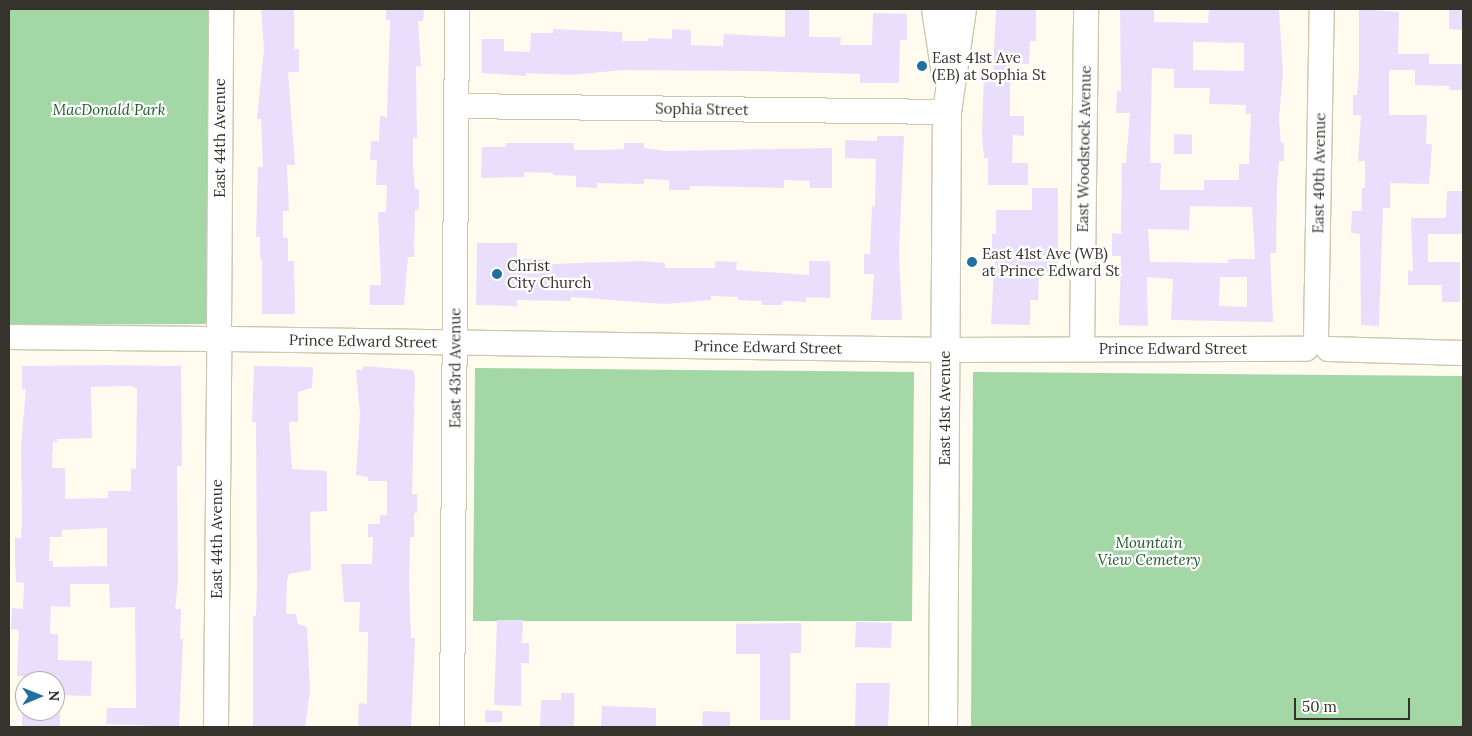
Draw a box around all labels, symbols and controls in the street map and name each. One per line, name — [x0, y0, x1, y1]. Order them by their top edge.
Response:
place label: East 41st Ave (EB) at Sophia St — [932, 48, 1046, 83]
marker: East 41st Ave (EB) at Sophia St — [916, 60, 928, 72]
street label: East Woodstock Avenue — [1074, 65, 1094, 233]
street label: East 44th Avenue — [211, 78, 229, 198]
street label: Sophia Street — [655, 99, 749, 119]
park label: MacDonald Park — [53, 101, 165, 119]
street label: East 40th Avenue — [1309, 112, 1329, 234]
place label: East 41st Ave (WB) at Prince Edward St — [982, 244, 1120, 279]
place label: Christ City Church — [507, 256, 591, 291]
marker: East 41st Ave (WB) at Prince Edward St — [966, 256, 978, 268]
marker: Christ City Church — [491, 268, 503, 280]
street label: East 43rd Avenue — [446, 308, 464, 428]
street label: Prince Edward Street — [289, 331, 437, 351]
street label: Prince Edward Street — [694, 337, 842, 357]
street label: Prince Edward Street — [1099, 340, 1247, 358]
street label: East 41st Avenue — [936, 351, 954, 465]
street label: East 44th Avenue — [208, 479, 226, 599]
park label: Mountain View Cemetery — [1098, 533, 1200, 568]
north arrow — [15, 671, 65, 721]
scale bar — [1297, 688, 1413, 720]
text: N — [45, 690, 63, 701]
text: 50 m — [1302, 697, 1337, 716]

